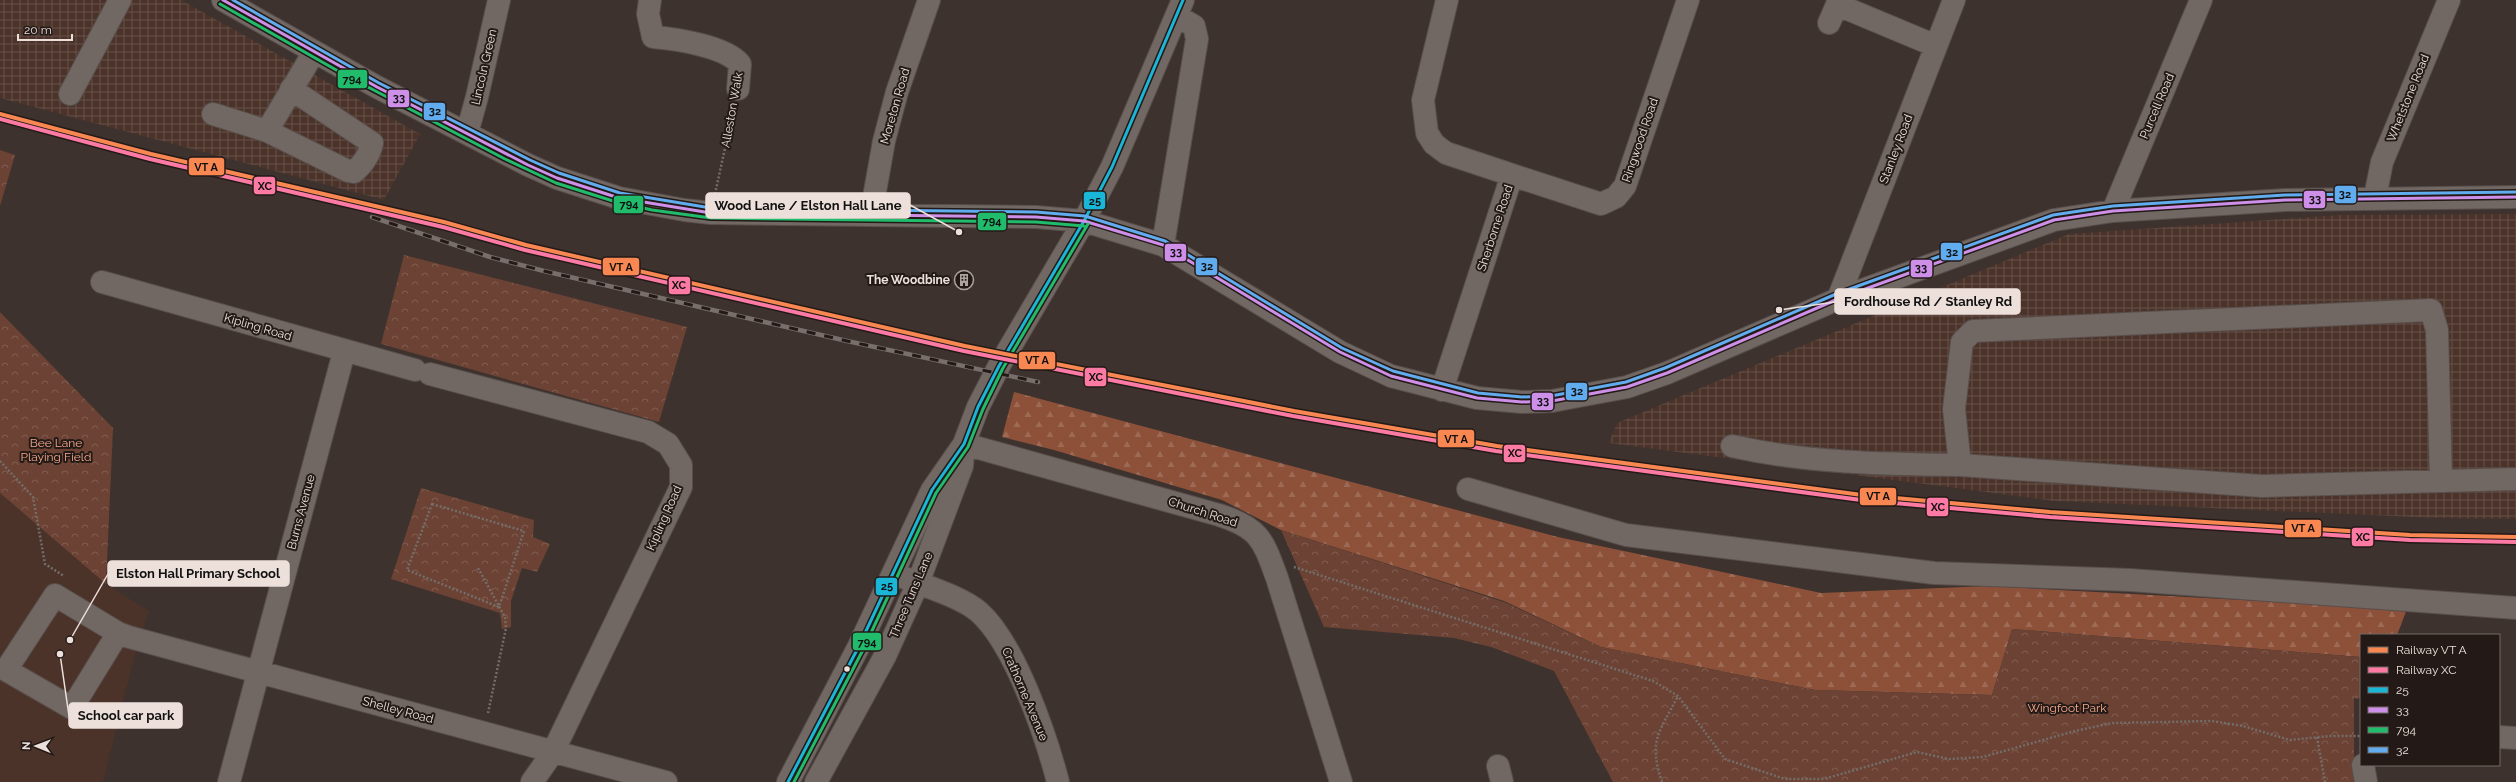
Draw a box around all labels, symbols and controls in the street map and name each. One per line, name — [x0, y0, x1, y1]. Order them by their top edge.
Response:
scale bar — [18, 16, 72, 42]
text: 20 m — [24, 23, 52, 37]
street label: Lincoln Green — [468, 28, 500, 106]
street label: Whetstone Road — [2384, 52, 2432, 144]
street label: Moreton Road — [877, 66, 913, 146]
line badge: 794 — [337, 69, 368, 89]
street label: Alleston Walk — [718, 71, 746, 149]
street label: Purcell Road — [2137, 71, 2177, 141]
text: 794 — [343, 73, 361, 86]
line badge: 33 — [387, 89, 410, 108]
text: 33 — [393, 92, 405, 105]
street label: Ringwood Road — [1619, 96, 1661, 184]
line badge: 32 — [423, 102, 446, 121]
text: 32 — [429, 105, 441, 118]
street label: Stanley Road — [1876, 112, 1916, 186]
line badge: VT A — [188, 157, 225, 176]
text: VT A — [194, 161, 218, 174]
line badge: XC — [253, 176, 276, 195]
text: XC — [257, 180, 273, 193]
street label: Sherborne Road — [1474, 183, 1516, 273]
line badge: 32 — [2334, 185, 2357, 204]
text: 32 — [2339, 188, 2351, 201]
line badge: 33 — [2303, 190, 2326, 209]
line badge: 25 — [1083, 191, 1106, 210]
callout: Wood Lane / Elston Hall Lane — [706, 193, 910, 218]
text: 33 — [2309, 193, 2321, 206]
line badge: 794 — [613, 195, 644, 214]
text: 25 — [1089, 195, 1101, 208]
text: 794 — [620, 198, 638, 211]
text: Wood Lane / Elston Hall Lane — [715, 198, 902, 213]
line badge: 794 — [977, 212, 1007, 231]
text: 794 — [983, 215, 1001, 228]
line badge: 32 — [1940, 242, 1963, 261]
line badge: 33 — [1164, 243, 1187, 262]
text: 33 — [1170, 246, 1182, 259]
text: 32 — [1946, 246, 1958, 259]
line badge: VT A — [602, 257, 640, 276]
line badge: 32 — [1195, 257, 1218, 276]
line badge: 33 — [1910, 259, 1933, 278]
text: 32 — [1201, 260, 1213, 273]
text: VT A — [609, 261, 633, 274]
text: 33 — [1915, 262, 1927, 275]
building icon: The Woodbine — [953, 269, 975, 291]
place label: The Woodbine — [866, 273, 950, 287]
line badge: XC — [668, 276, 691, 295]
text: XC — [671, 279, 687, 292]
callout: Fordhouse Rd / Stanley Rd — [1835, 289, 2020, 314]
text: Fordhouse Rd / Stanley Rd — [1844, 294, 2012, 309]
street label: Kipling Road — [222, 311, 294, 343]
line badge: VT A — [1018, 351, 1056, 370]
text: VT A — [1025, 354, 1049, 367]
line badge: XC — [1084, 367, 1107, 387]
text: XC — [1088, 371, 1104, 384]
line badge: 32 — [1565, 382, 1588, 401]
text: 32 — [1571, 385, 1583, 398]
line badge: 33 — [1531, 392, 1554, 411]
text: 33 — [1537, 395, 1549, 408]
line badge: VT A — [1437, 429, 1475, 448]
text: VT A — [1444, 433, 1468, 446]
park label: Bee Lane Playing Field — [20, 436, 92, 464]
line badge: XC — [1503, 444, 1526, 463]
text: XC — [1507, 447, 1523, 460]
street label: Burns Avenue — [284, 473, 318, 551]
street label: Kipling Road — [643, 483, 685, 553]
line badge: VT A — [1859, 487, 1897, 506]
text: VT A — [1866, 490, 1890, 503]
street label: Church Road — [1167, 494, 1239, 530]
line badge: XC — [1926, 497, 1949, 517]
text: XC — [1930, 501, 1946, 514]
line badge: VT A — [2284, 519, 2322, 538]
text: VT A — [2291, 522, 2315, 535]
line badge: XC — [2351, 527, 2374, 547]
text: XC — [2355, 531, 2371, 544]
street label: Three Tuns Lane — [887, 550, 935, 640]
callout: Elston Hall Primary School — [108, 561, 289, 586]
text: Elston Hall Primary School — [116, 566, 281, 581]
line badge: 25 — [875, 577, 898, 596]
text: 25 — [881, 580, 893, 593]
line badge: 794 — [852, 632, 882, 651]
legend — [2360, 634, 2500, 766]
text: 794 — [858, 636, 876, 649]
text: Railway VT A — [2396, 643, 2467, 657]
street label: Crathorne Avenue — [999, 645, 1051, 743]
text: Railway XC — [2396, 663, 2456, 677]
unlabelled marker — [842, 664, 852, 674]
text: 25 — [2396, 683, 2409, 697]
street label: Shelley Road — [361, 694, 435, 726]
park label: Wingfoot Park — [2027, 701, 2107, 715]
callout: School car park — [69, 703, 182, 728]
text: 33 — [2396, 703, 2409, 717]
text: School car park — [78, 708, 175, 723]
text: 794 — [2396, 723, 2416, 737]
north arrow — [16, 726, 56, 766]
text: N — [20, 742, 33, 750]
text: 32 — [2396, 743, 2409, 757]

